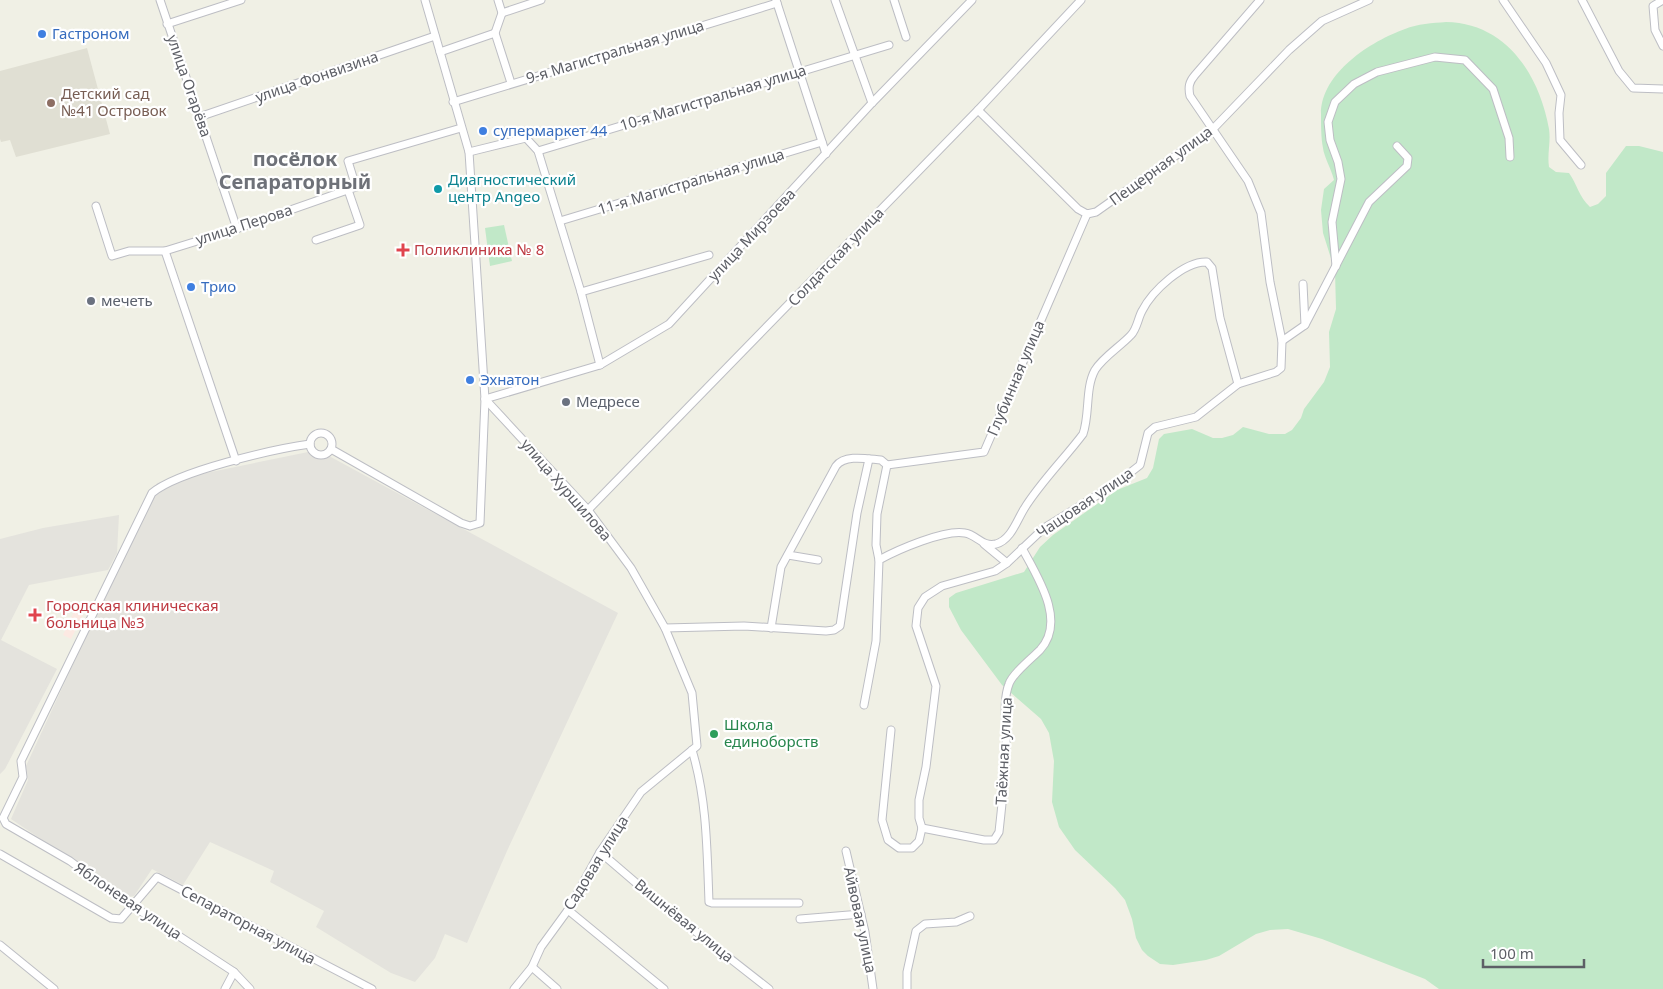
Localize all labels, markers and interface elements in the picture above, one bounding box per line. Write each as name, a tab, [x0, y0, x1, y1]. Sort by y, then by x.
street label: 9-я Магистральная улица	[523, 14, 706, 88]
place label: Гастроном	[52, 23, 129, 43]
marker: Гастроном	[36, 28, 48, 40]
street label: улица Огарёва	[163, 32, 217, 139]
street label: улица Фонвизина	[253, 46, 381, 106]
street label: 10-я Магистральная улица	[617, 59, 808, 135]
place label: Детский сад №41 Островок	[61, 83, 167, 120]
marker: Детский сад №41 Островок	[45, 97, 57, 109]
place label: супермаркет 44	[493, 120, 608, 140]
street label: Пещерная улица	[1105, 121, 1216, 209]
marker: супермаркет 44	[477, 125, 489, 137]
street label: 11-я Магистральная улица	[595, 143, 786, 219]
district label: посёлок Сепараторный	[219, 145, 371, 195]
place label: Диагностический центр Angeo	[448, 169, 576, 206]
marker: Диагностический центр Angeo	[432, 183, 444, 195]
street label: улица Мирзоева	[703, 184, 799, 285]
street label: улица Перова	[193, 199, 295, 249]
street label: Солдатская улица	[783, 203, 888, 310]
place label: Поликлиника № 8	[414, 239, 544, 259]
marker: Поликлиника № 8	[396, 243, 410, 257]
place label: Трио	[201, 276, 236, 296]
marker: Трио	[185, 281, 197, 293]
place label: мечеть	[101, 290, 153, 310]
marker: мечеть	[85, 295, 97, 307]
street label: Глубинная улица	[982, 317, 1048, 438]
place label: Эхнатон	[480, 369, 540, 389]
marker: Эхнатон	[464, 374, 476, 386]
place label: Медресе	[576, 391, 640, 411]
marker: Медресе	[560, 396, 572, 408]
street label: улица Хуршилова	[517, 434, 617, 545]
street label: Чащовая улица	[1032, 462, 1137, 542]
place label: Городская клиническая больница №3	[46, 595, 219, 632]
marker: Городская клиническая больница №3	[28, 608, 42, 622]
street label: Таёжная улица	[990, 696, 1016, 805]
place label: Школа единоборств	[724, 714, 818, 751]
marker: Школа единоборств	[708, 728, 720, 740]
street label: Садовая улица	[558, 811, 632, 913]
street label: Яблоневая улица	[71, 857, 186, 944]
street label: Айвовая улица	[840, 865, 882, 975]
street label: Вишнёвая улица	[631, 874, 738, 966]
street label: Сепараторная улица	[178, 880, 319, 968]
scale bar	[1483, 936, 1584, 968]
text: 100 m	[1490, 943, 1534, 963]

